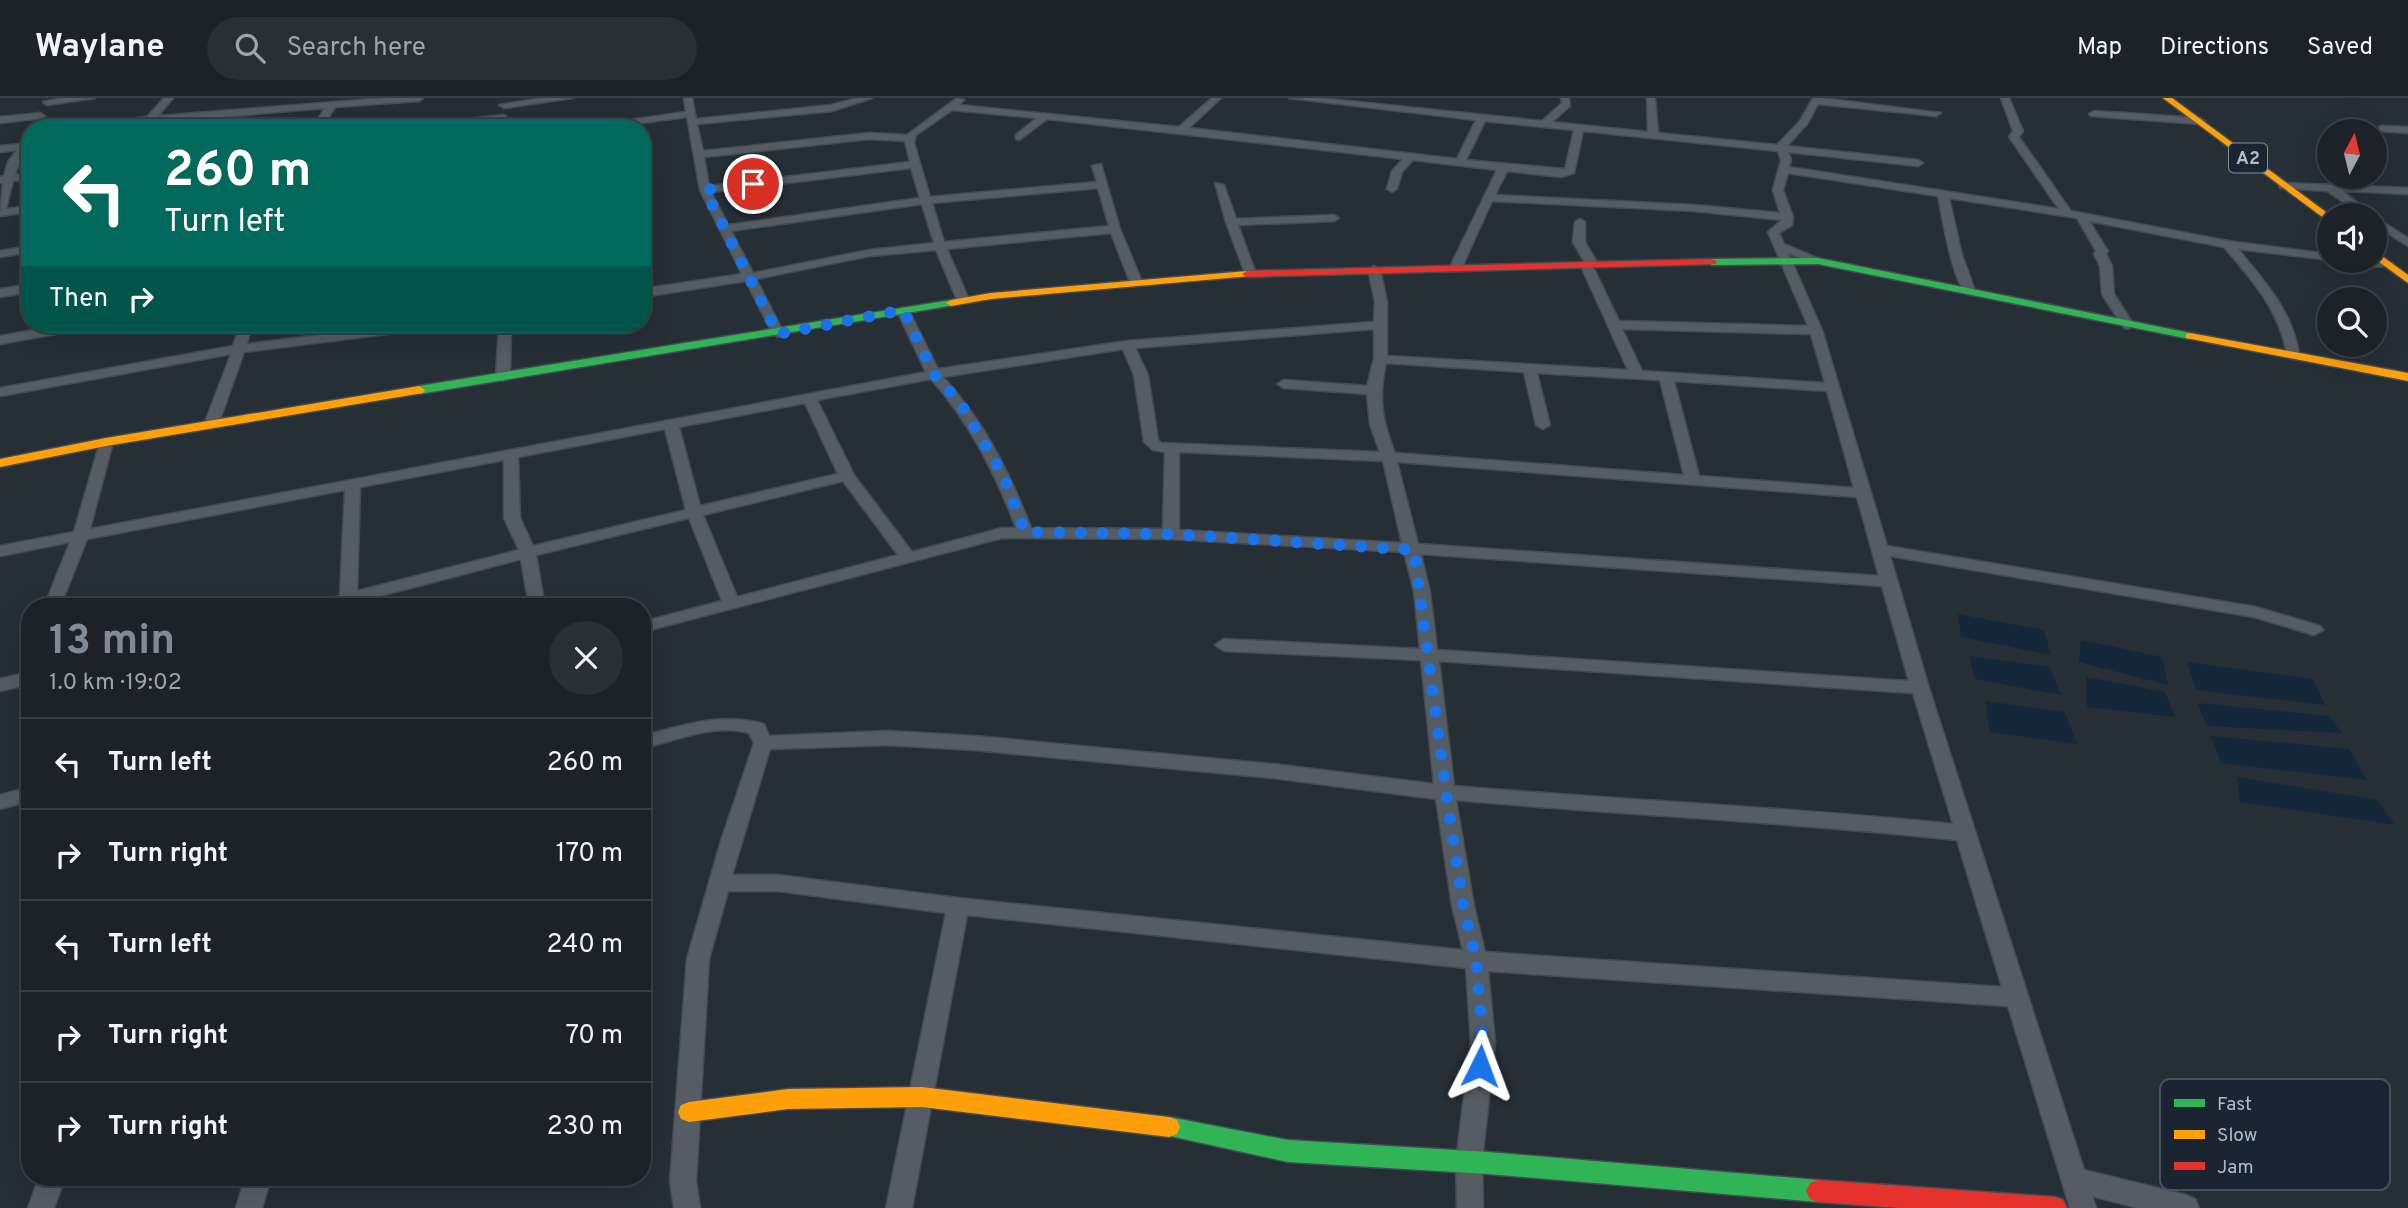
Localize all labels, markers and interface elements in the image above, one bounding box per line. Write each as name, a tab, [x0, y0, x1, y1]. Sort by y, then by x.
search box	[207, 17, 697, 80]
text: Waylane	[35, 27, 165, 69]
icon: search	[231, 29, 269, 67]
text: Search here	[287, 32, 426, 65]
text: Map	[2077, 33, 2122, 63]
text: Directions	[2160, 33, 2269, 63]
text: Saved	[2307, 33, 2373, 63]
north arrow	[2317, 119, 2387, 189]
map controls	[2317, 119, 2387, 357]
text: 260 m	[164, 142, 311, 204]
road number: A2	[2229, 144, 2267, 172]
icon: left	[49, 147, 140, 238]
pin	[723, 154, 783, 214]
icon: arrive	[734, 165, 772, 203]
text: Turn left	[164, 203, 285, 243]
button: sound	[2317, 203, 2387, 273]
icon: right	[122, 280, 160, 318]
text: Then	[49, 283, 108, 316]
button: search	[2317, 287, 2387, 357]
text: 13 min	[49, 616, 175, 669]
button: close	[549, 621, 623, 695]
text: 1.0 km · 19:02	[49, 669, 182, 698]
icon: left	[49, 745, 87, 783]
text: Turn left	[108, 747, 212, 780]
text: 260 m	[547, 747, 623, 780]
icon: right	[49, 836, 87, 874]
text: Turn right	[108, 838, 228, 871]
text: 170 m	[556, 838, 623, 871]
icon: left	[49, 927, 87, 965]
text: Turn left	[108, 929, 212, 962]
text: 240 m	[546, 929, 623, 962]
icon: right	[49, 1018, 87, 1056]
text: Turn right	[108, 1020, 228, 1053]
text: 70 m	[565, 1020, 623, 1053]
position arrow	[1443, 1029, 1517, 1103]
legend	[2160, 1079, 2390, 1190]
text: Fast	[2217, 1093, 2252, 1117]
icon: right	[49, 1109, 87, 1147]
text: Turn right	[108, 1111, 228, 1144]
text: 230 m	[547, 1111, 623, 1144]
text: Slow	[2217, 1124, 2257, 1148]
text: Jam	[2217, 1156, 2254, 1180]

